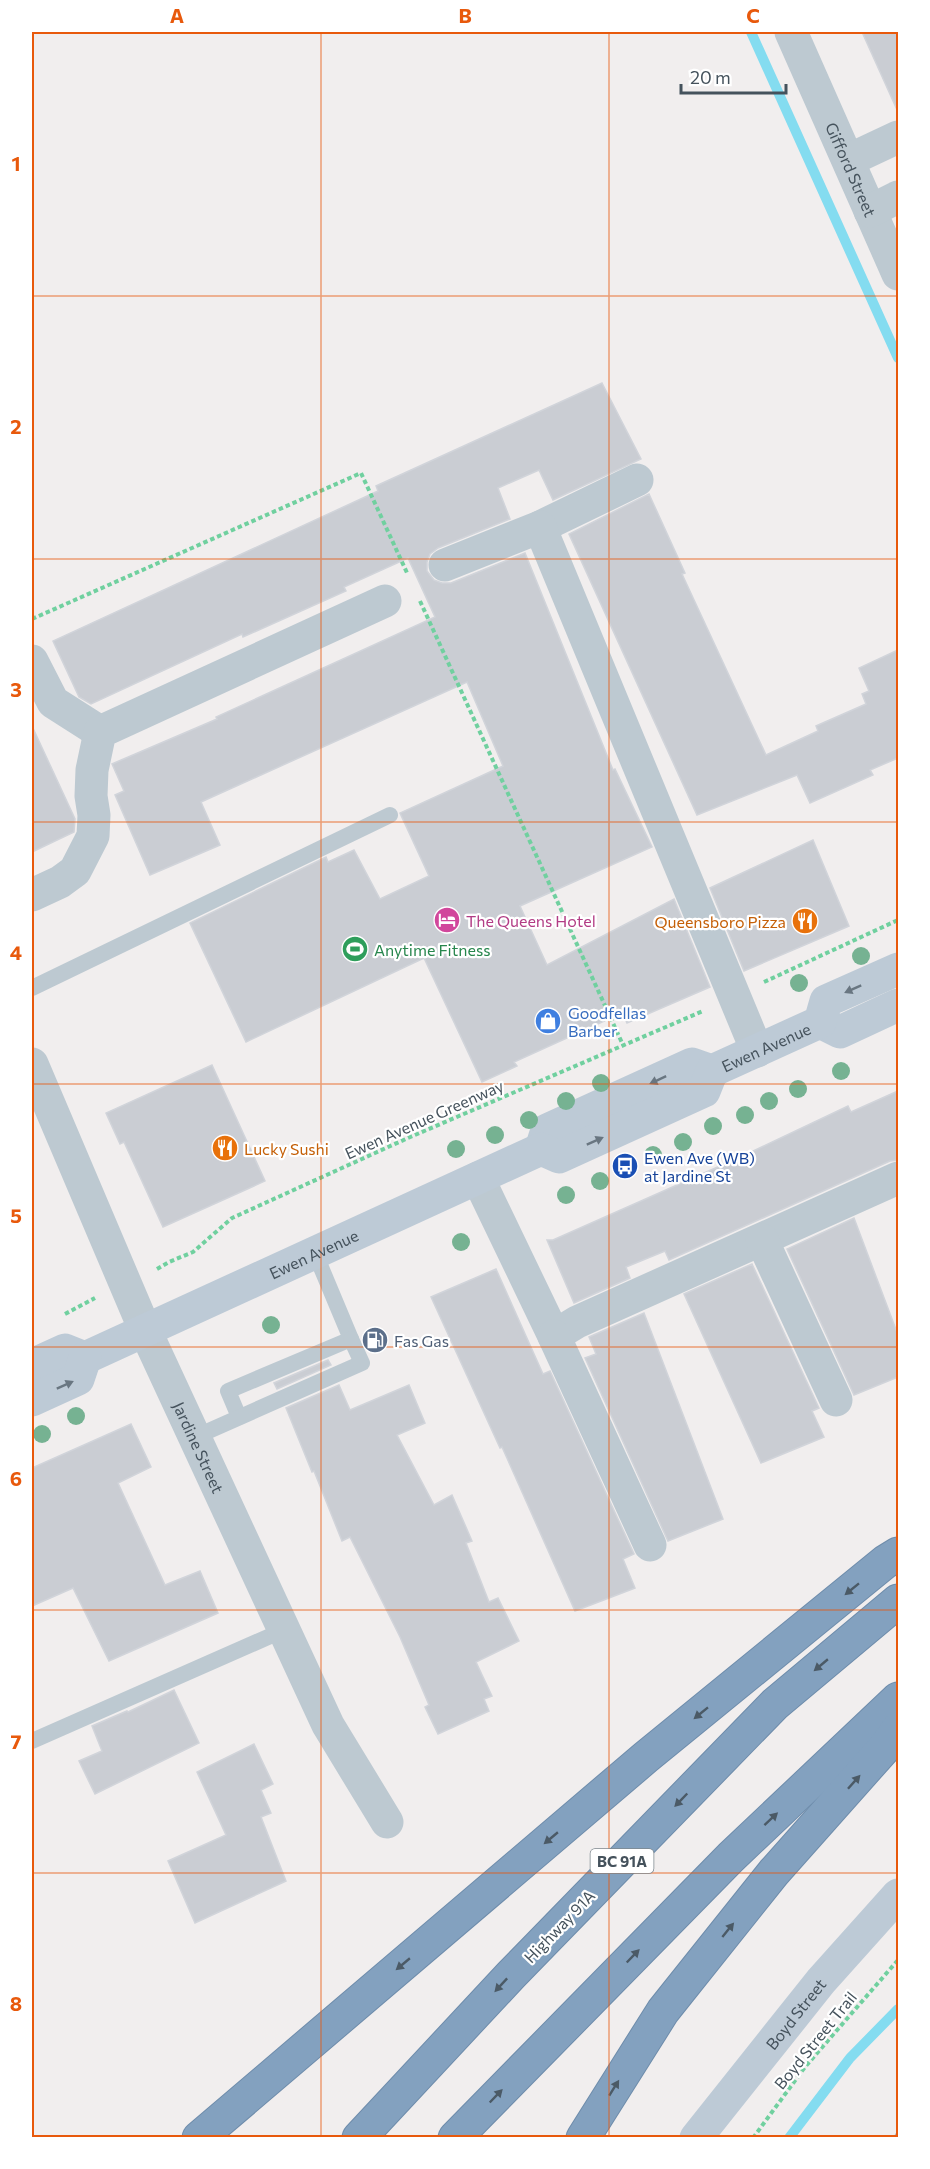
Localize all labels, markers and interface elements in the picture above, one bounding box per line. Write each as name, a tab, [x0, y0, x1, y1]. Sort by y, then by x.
text: A	[170, 3, 184, 27]
text: B	[458, 3, 472, 27]
text: C	[746, 3, 760, 27]
scale bar	[681, 57, 786, 95]
text: 20 m	[690, 66, 731, 88]
street label: Gifford Street	[823, 119, 881, 220]
text: 1	[11, 151, 21, 175]
text: 2	[10, 414, 22, 438]
text: 3	[10, 677, 22, 701]
hotel icon: The Queens Hotel	[432, 905, 462, 935]
restaurant icon: Queensboro Pizza	[790, 906, 820, 936]
place label: The Queens Hotel	[466, 911, 596, 930]
place label: Queensboro Pizza	[654, 912, 786, 931]
sports icon: Anytime Fitness	[340, 934, 370, 964]
text: 4	[10, 940, 22, 964]
place label: Anytime Fitness	[374, 940, 490, 959]
one-way arrow	[844, 985, 861, 994]
place label: Goodfellas Barber	[568, 1003, 646, 1040]
shop icon: Goodfellas Barber	[533, 1006, 563, 1036]
street label: Ewen Avenue	[718, 1018, 813, 1075]
street label: Ewen Avenue Greenway	[342, 1075, 506, 1163]
one-way arrow	[649, 1075, 666, 1084]
restaurant icon: Lucky Sushi	[210, 1133, 240, 1163]
one-way arrow	[586, 1136, 604, 1146]
place label: Lucky Sushi	[244, 1139, 329, 1158]
place label: Ewen Ave (WB) at Jardine St	[644, 1148, 755, 1185]
bus stop icon: Ewen Ave (WB) at Jardine St	[610, 1151, 640, 1181]
text: 5	[10, 1203, 22, 1227]
street label: Ewen Avenue	[266, 1225, 361, 1282]
fuel station icon: Fas Gas	[360, 1325, 390, 1355]
place label: Fas Gas	[394, 1331, 449, 1350]
one-way arrow	[56, 1380, 74, 1390]
street label: Jardine Street	[170, 1398, 229, 1496]
text: 6	[10, 1466, 22, 1490]
one-way arrow	[844, 1583, 860, 1596]
one-way arrow	[813, 1659, 829, 1672]
one-way arrow	[693, 1706, 709, 1719]
text: 7	[11, 1729, 22, 1753]
one-way arrow	[848, 1774, 861, 1790]
one-way arrow	[674, 1793, 688, 1808]
one-way arrow	[763, 1813, 778, 1826]
one-way arrow	[544, 1831, 559, 1844]
road number: BC 91A	[590, 1849, 654, 1873]
street label: Highway 91A	[520, 1886, 598, 1966]
one-way arrow	[721, 1922, 734, 1938]
one-way arrow	[626, 1949, 640, 1964]
one-way arrow	[395, 1958, 411, 1971]
street label: Boyd Street	[761, 1974, 829, 2053]
one-way arrow	[494, 1978, 508, 1993]
street label: Boyd Street Trail	[770, 1987, 860, 2093]
text: 8	[10, 1991, 22, 2015]
one-way arrow	[609, 2080, 620, 2096]
one-way arrow	[489, 2089, 503, 2103]

